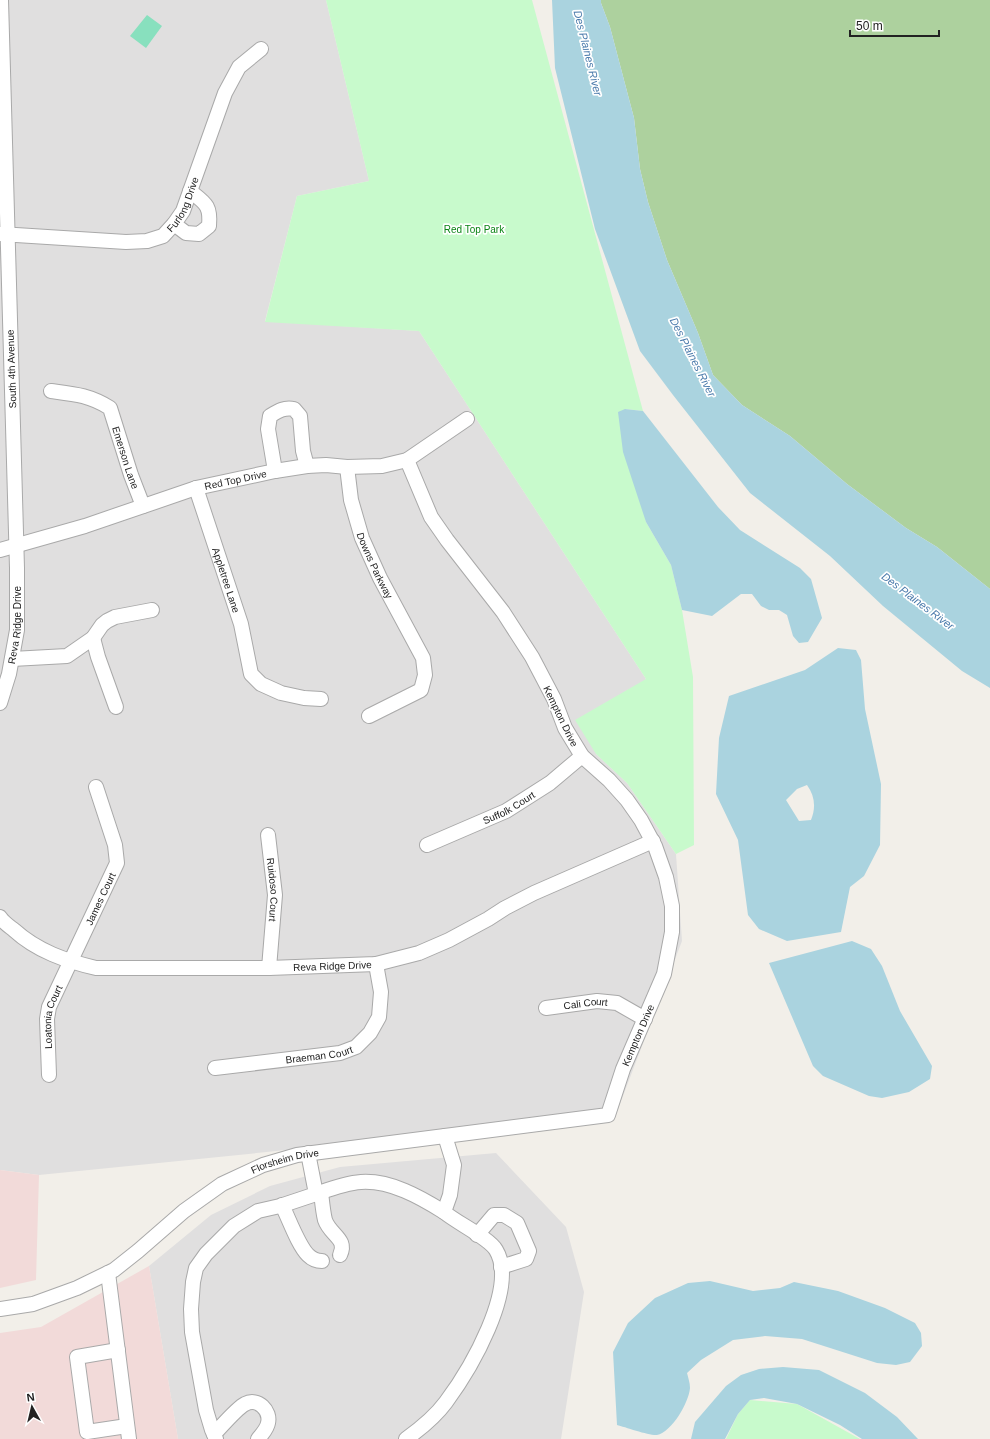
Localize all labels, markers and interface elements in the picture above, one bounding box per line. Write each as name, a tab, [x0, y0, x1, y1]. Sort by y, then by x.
water label: Des Plaines River	[572, 9, 605, 98]
scale bar	[850, 12, 939, 38]
text: 50 m	[856, 19, 883, 33]
street label: Furlong Drive	[165, 175, 201, 234]
park label: Red Top Park	[444, 224, 505, 235]
water label: Des Plaines River	[668, 315, 719, 400]
street label: South 4th Avenue	[5, 329, 18, 409]
street label: Emerson Lane	[110, 425, 141, 491]
street label: Red Top Drive	[203, 468, 268, 492]
street label: Downs Parkway	[355, 531, 395, 600]
street label: Appletree Lane	[210, 546, 242, 615]
water label: Des Plaines River	[879, 570, 958, 633]
street label: Reva Ridge Drive	[6, 585, 23, 665]
street label: Kempton Drive	[541, 684, 580, 749]
street label: Suffolk Court	[481, 789, 537, 826]
street label: Ruidoso Court	[265, 857, 280, 922]
street label: James Court	[84, 871, 118, 927]
street label: Reva Ridge Drive	[293, 959, 372, 973]
street label: Loatonia Court	[42, 983, 65, 1049]
street label: Cali Court	[563, 996, 608, 1012]
street label: Kempton Drive	[620, 1002, 656, 1068]
street label: Braeman Court	[285, 1044, 355, 1065]
street label: Florsheim Drive	[249, 1147, 320, 1176]
north arrow	[12, 1387, 52, 1427]
text: N	[26, 1391, 35, 1404]

